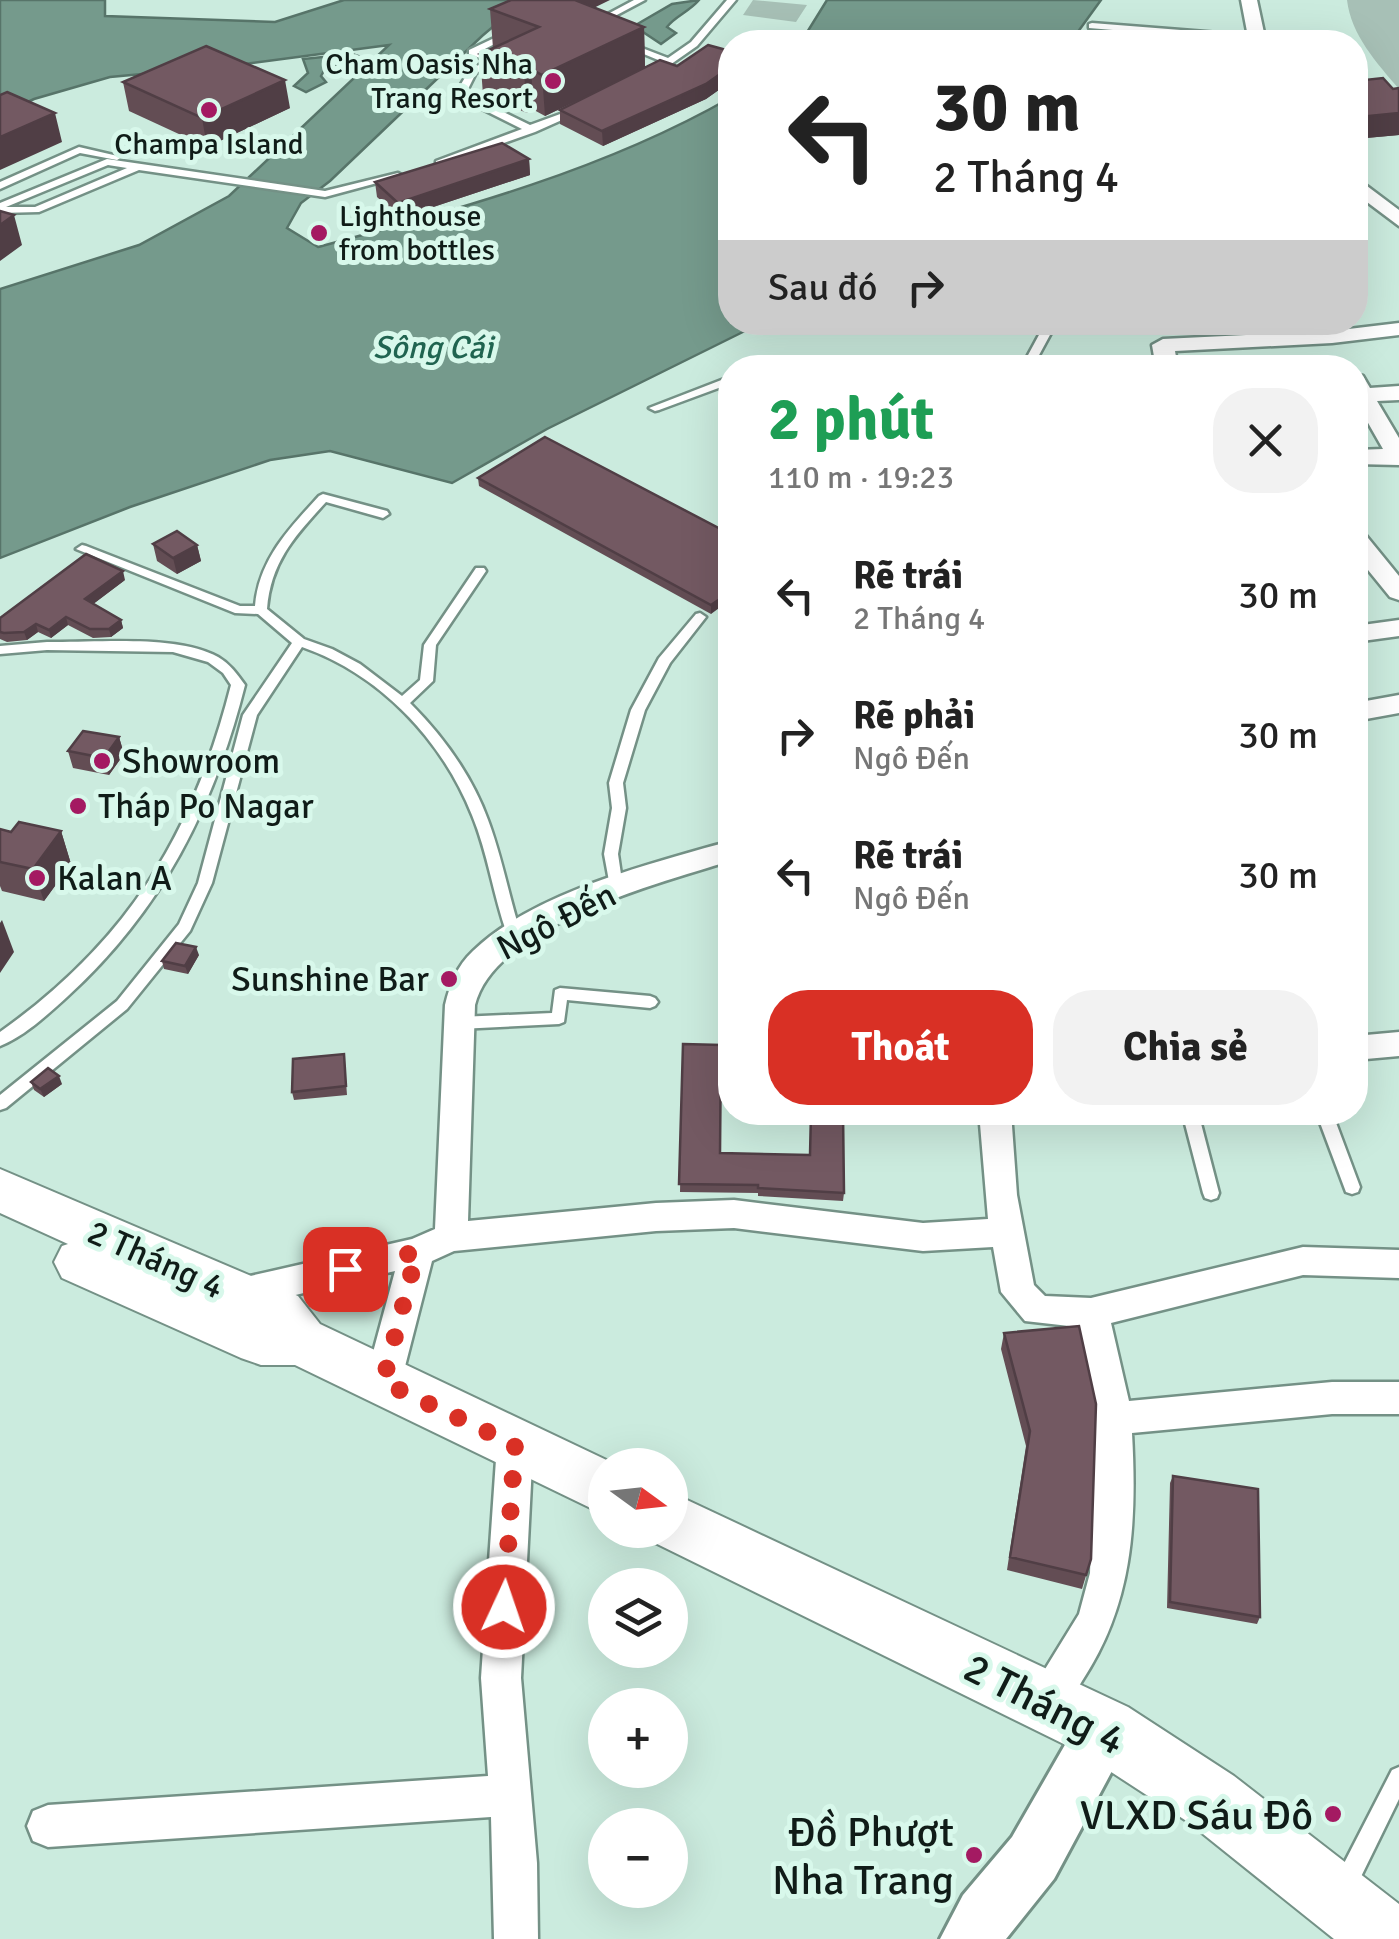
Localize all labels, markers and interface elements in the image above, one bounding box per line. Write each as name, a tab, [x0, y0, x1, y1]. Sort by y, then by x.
place label: Cham Oasis Nha Trang Resort	[325, 46, 533, 117]
text: 30 m	[933, 64, 1081, 150]
marker: Cham Oasis Nha Trang Resort	[542, 70, 564, 92]
icon: left	[768, 70, 898, 200]
marker: Champa Island	[198, 99, 220, 121]
place label: Champa Island	[114, 126, 304, 163]
text: 2 Tháng 4	[933, 150, 1119, 205]
place label: Lighthouse from bottles	[339, 198, 495, 269]
marker: Lighthouse from bottles	[308, 222, 330, 244]
icon: right	[898, 260, 953, 315]
text: Sau đó	[768, 264, 878, 311]
water label: Sông Cái	[373, 328, 496, 367]
text: 2 phút	[768, 383, 934, 457]
button: close	[1213, 388, 1318, 493]
text: 110 m · 19:23	[768, 458, 954, 497]
text: Rẽ trái	[853, 552, 963, 599]
icon: left	[768, 568, 823, 623]
text: 30 m	[1238, 572, 1318, 619]
text: 2 Tháng 4	[853, 599, 985, 638]
text: Rẽ phải	[853, 692, 975, 739]
icon: right	[768, 708, 823, 763]
text: 30 m	[1238, 712, 1318, 759]
text: Ngô Đến	[853, 739, 970, 778]
place label: Showroom	[122, 740, 280, 783]
marker: Showroom	[91, 750, 113, 772]
place label: Tháp Po Nagar	[98, 785, 314, 828]
marker: Tháp Po Nagar	[67, 795, 89, 817]
text: Rẽ trái	[853, 832, 963, 879]
icon: left	[768, 848, 823, 903]
text: 30 m	[1238, 852, 1318, 899]
place label: Kalan A	[57, 857, 172, 900]
marker: Kalan A	[26, 867, 48, 889]
street label: Ngô Đến	[489, 873, 623, 970]
text: Ngô Đến	[853, 879, 970, 918]
place label: Sunshine Bar	[231, 958, 429, 1001]
marker: Sunshine Bar	[438, 968, 460, 990]
button: Thoát	[768, 990, 1033, 1105]
button: Chia sẻ	[1053, 990, 1318, 1105]
street label: 2 Tháng 4	[81, 1210, 231, 1309]
pin	[303, 1227, 388, 1312]
icon: arrive	[318, 1242, 373, 1297]
north arrow	[588, 1448, 688, 1548]
map controls	[588, 1448, 688, 1908]
position arrow	[452, 1555, 556, 1659]
button: layers	[588, 1568, 688, 1668]
street label: 2 Tháng 4	[955, 1642, 1133, 1767]
button: +	[588, 1688, 688, 1788]
place label: VLXD Sáu Đô	[1080, 1790, 1313, 1841]
marker: VLXD Sáu Đô	[1322, 1803, 1344, 1825]
place label: Đồ Phượt Nha Trang	[772, 1807, 954, 1906]
button: −	[588, 1808, 688, 1908]
marker: Đồ Phượt Nha Trang	[963, 1844, 985, 1866]

